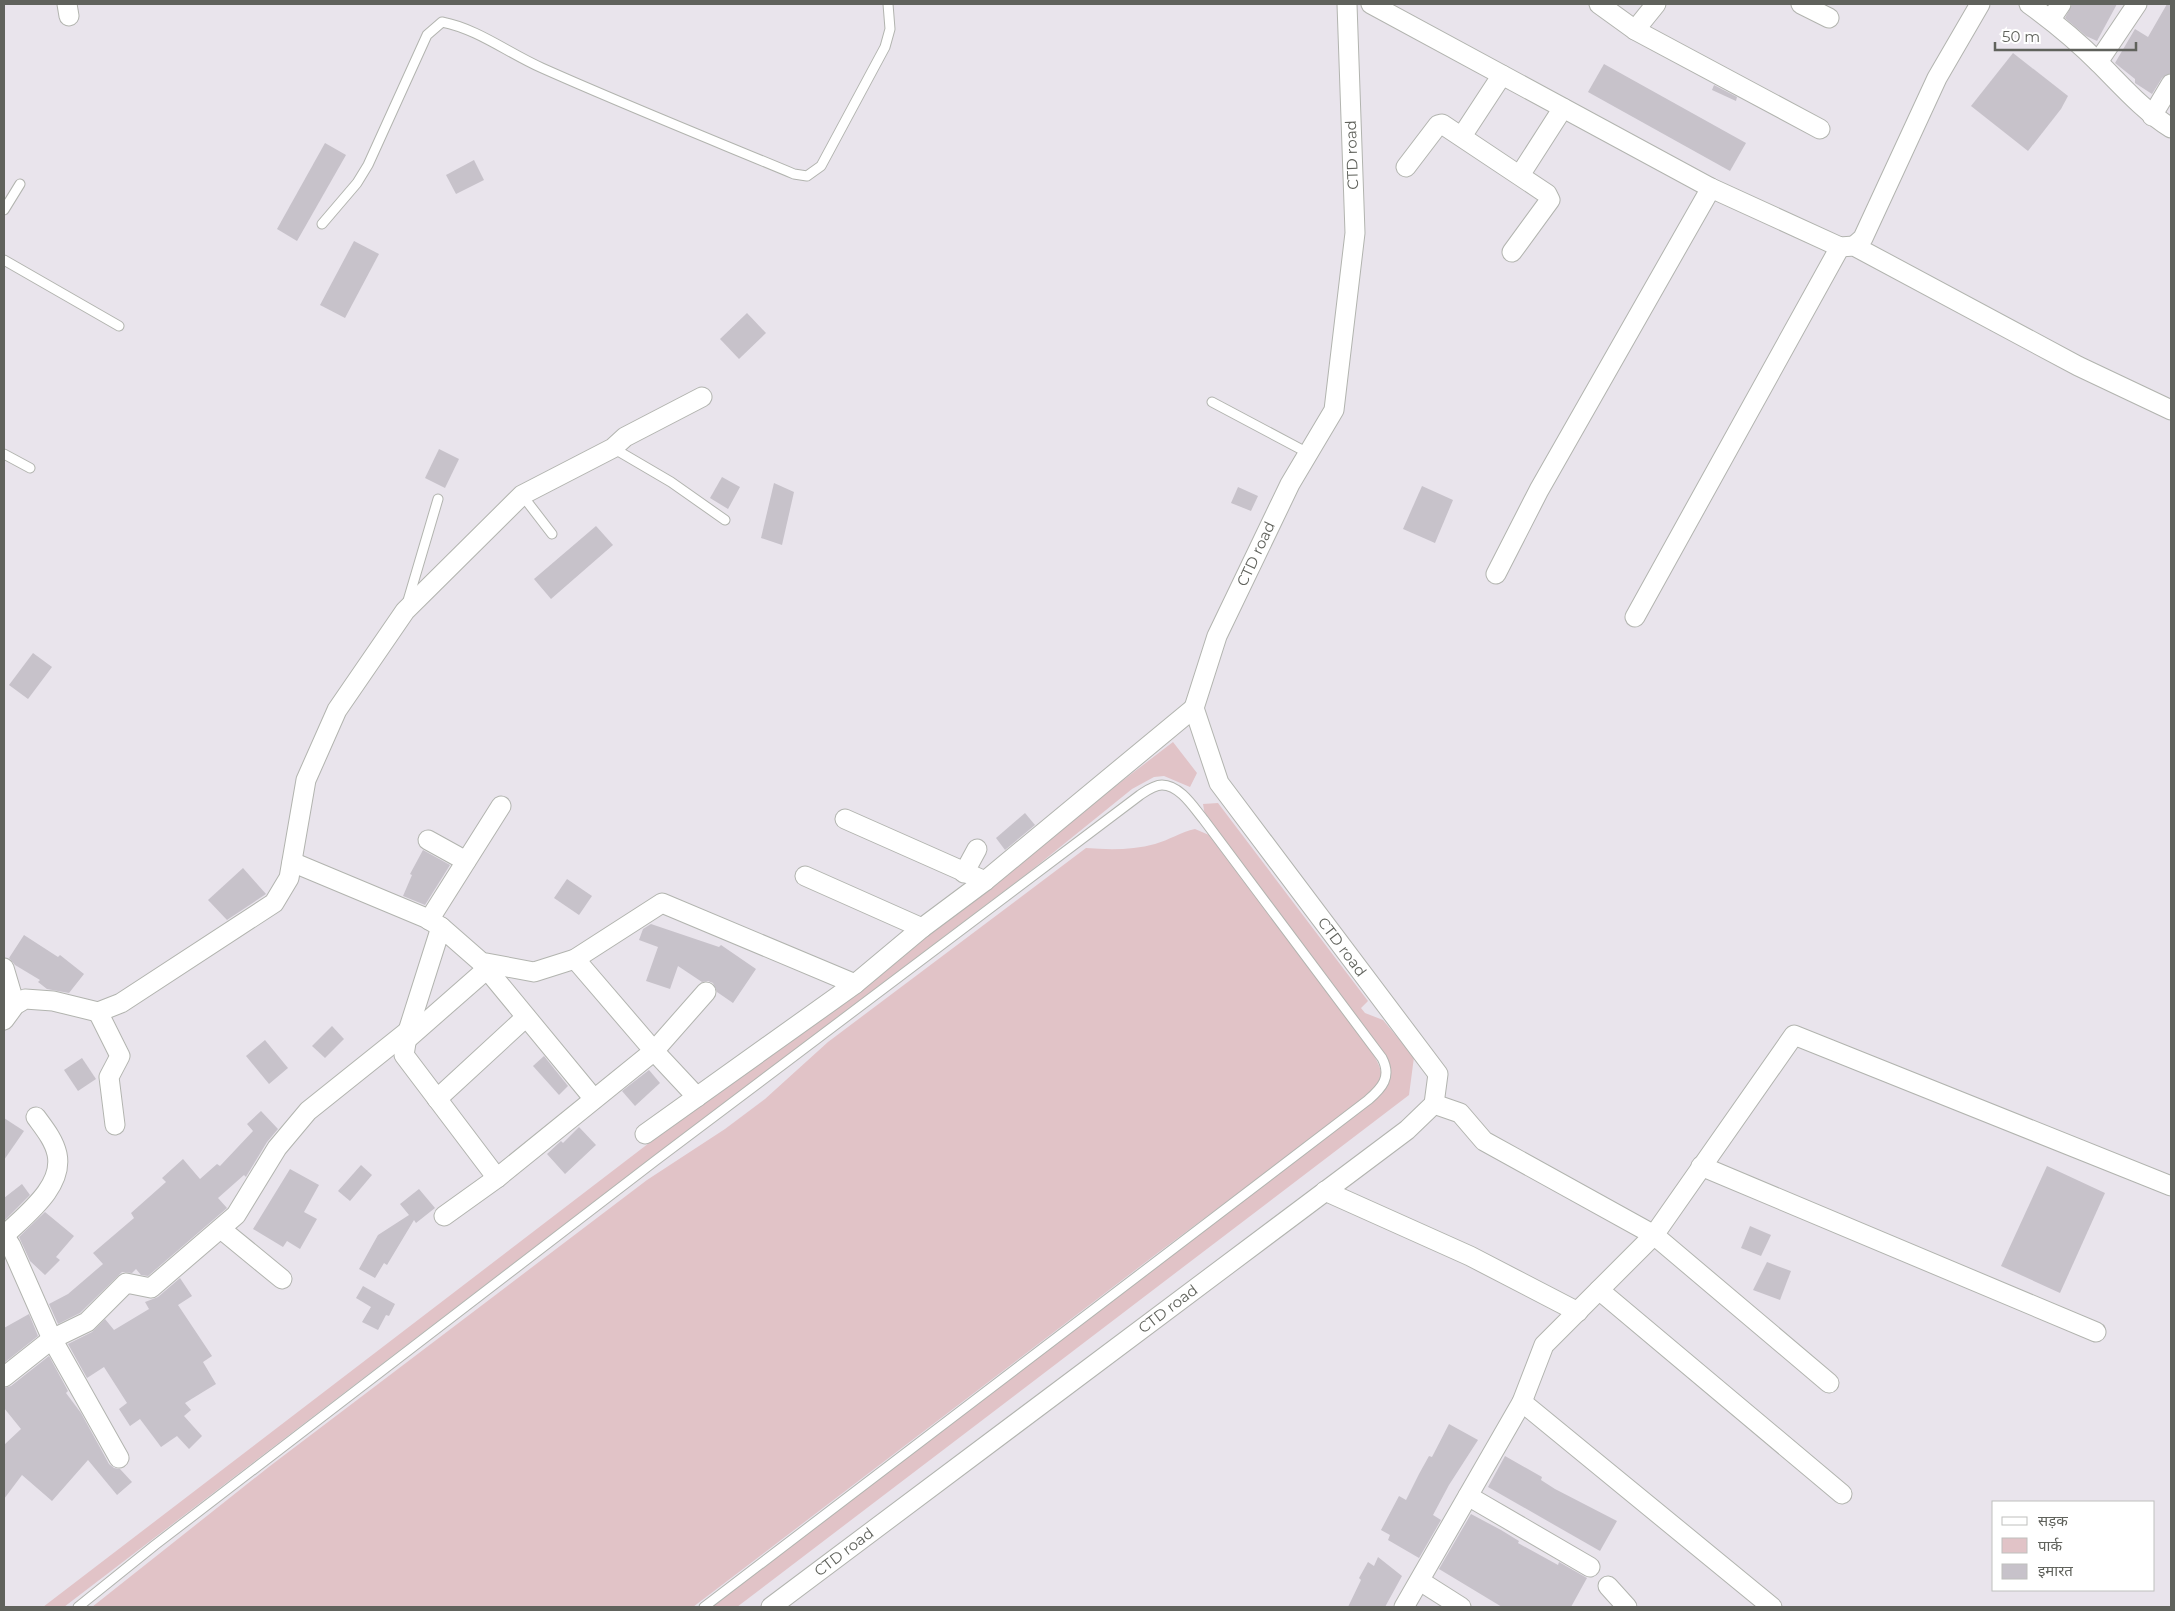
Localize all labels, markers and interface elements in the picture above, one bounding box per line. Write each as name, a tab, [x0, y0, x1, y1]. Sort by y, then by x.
scale bar	[1995, 20, 2136, 52]
text: 50 m	[2002, 27, 2040, 46]
street label: CTD road	[1341, 120, 1362, 190]
street label: CTD road	[1232, 518, 1279, 589]
street label: CTD road	[1314, 913, 1371, 980]
street label: CTD road	[1134, 1280, 1201, 1337]
legend	[1992, 1501, 2155, 1591]
text: सड़क	[2038, 1511, 2068, 1530]
street label: CTD road	[810, 1523, 877, 1580]
text: पार्क	[2038, 1536, 2062, 1555]
text: इमारत	[2038, 1561, 2073, 1580]

